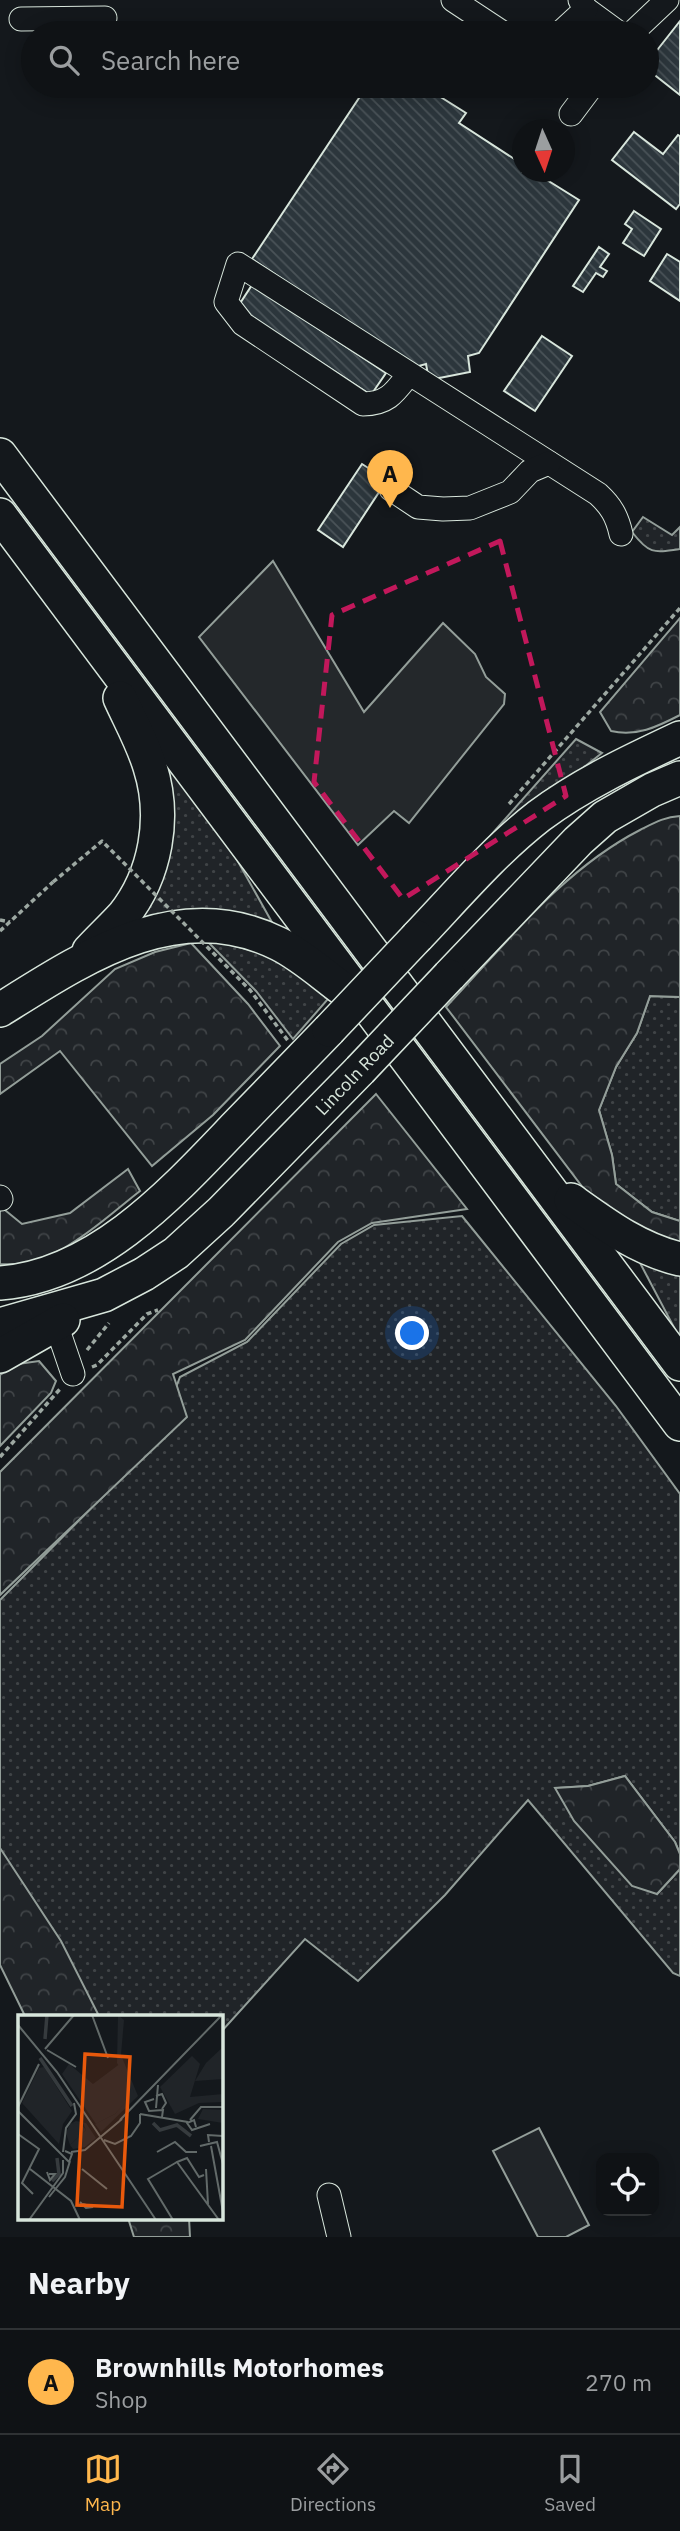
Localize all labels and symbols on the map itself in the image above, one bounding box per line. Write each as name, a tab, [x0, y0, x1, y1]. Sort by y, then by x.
north arrow	[512, 119, 575, 182]
pin: A	[367, 450, 413, 508]
street label: Lincoln Road	[310, 1029, 399, 1120]
your location	[395, 1316, 429, 1350]
inset map	[18, 2015, 222, 2220]

